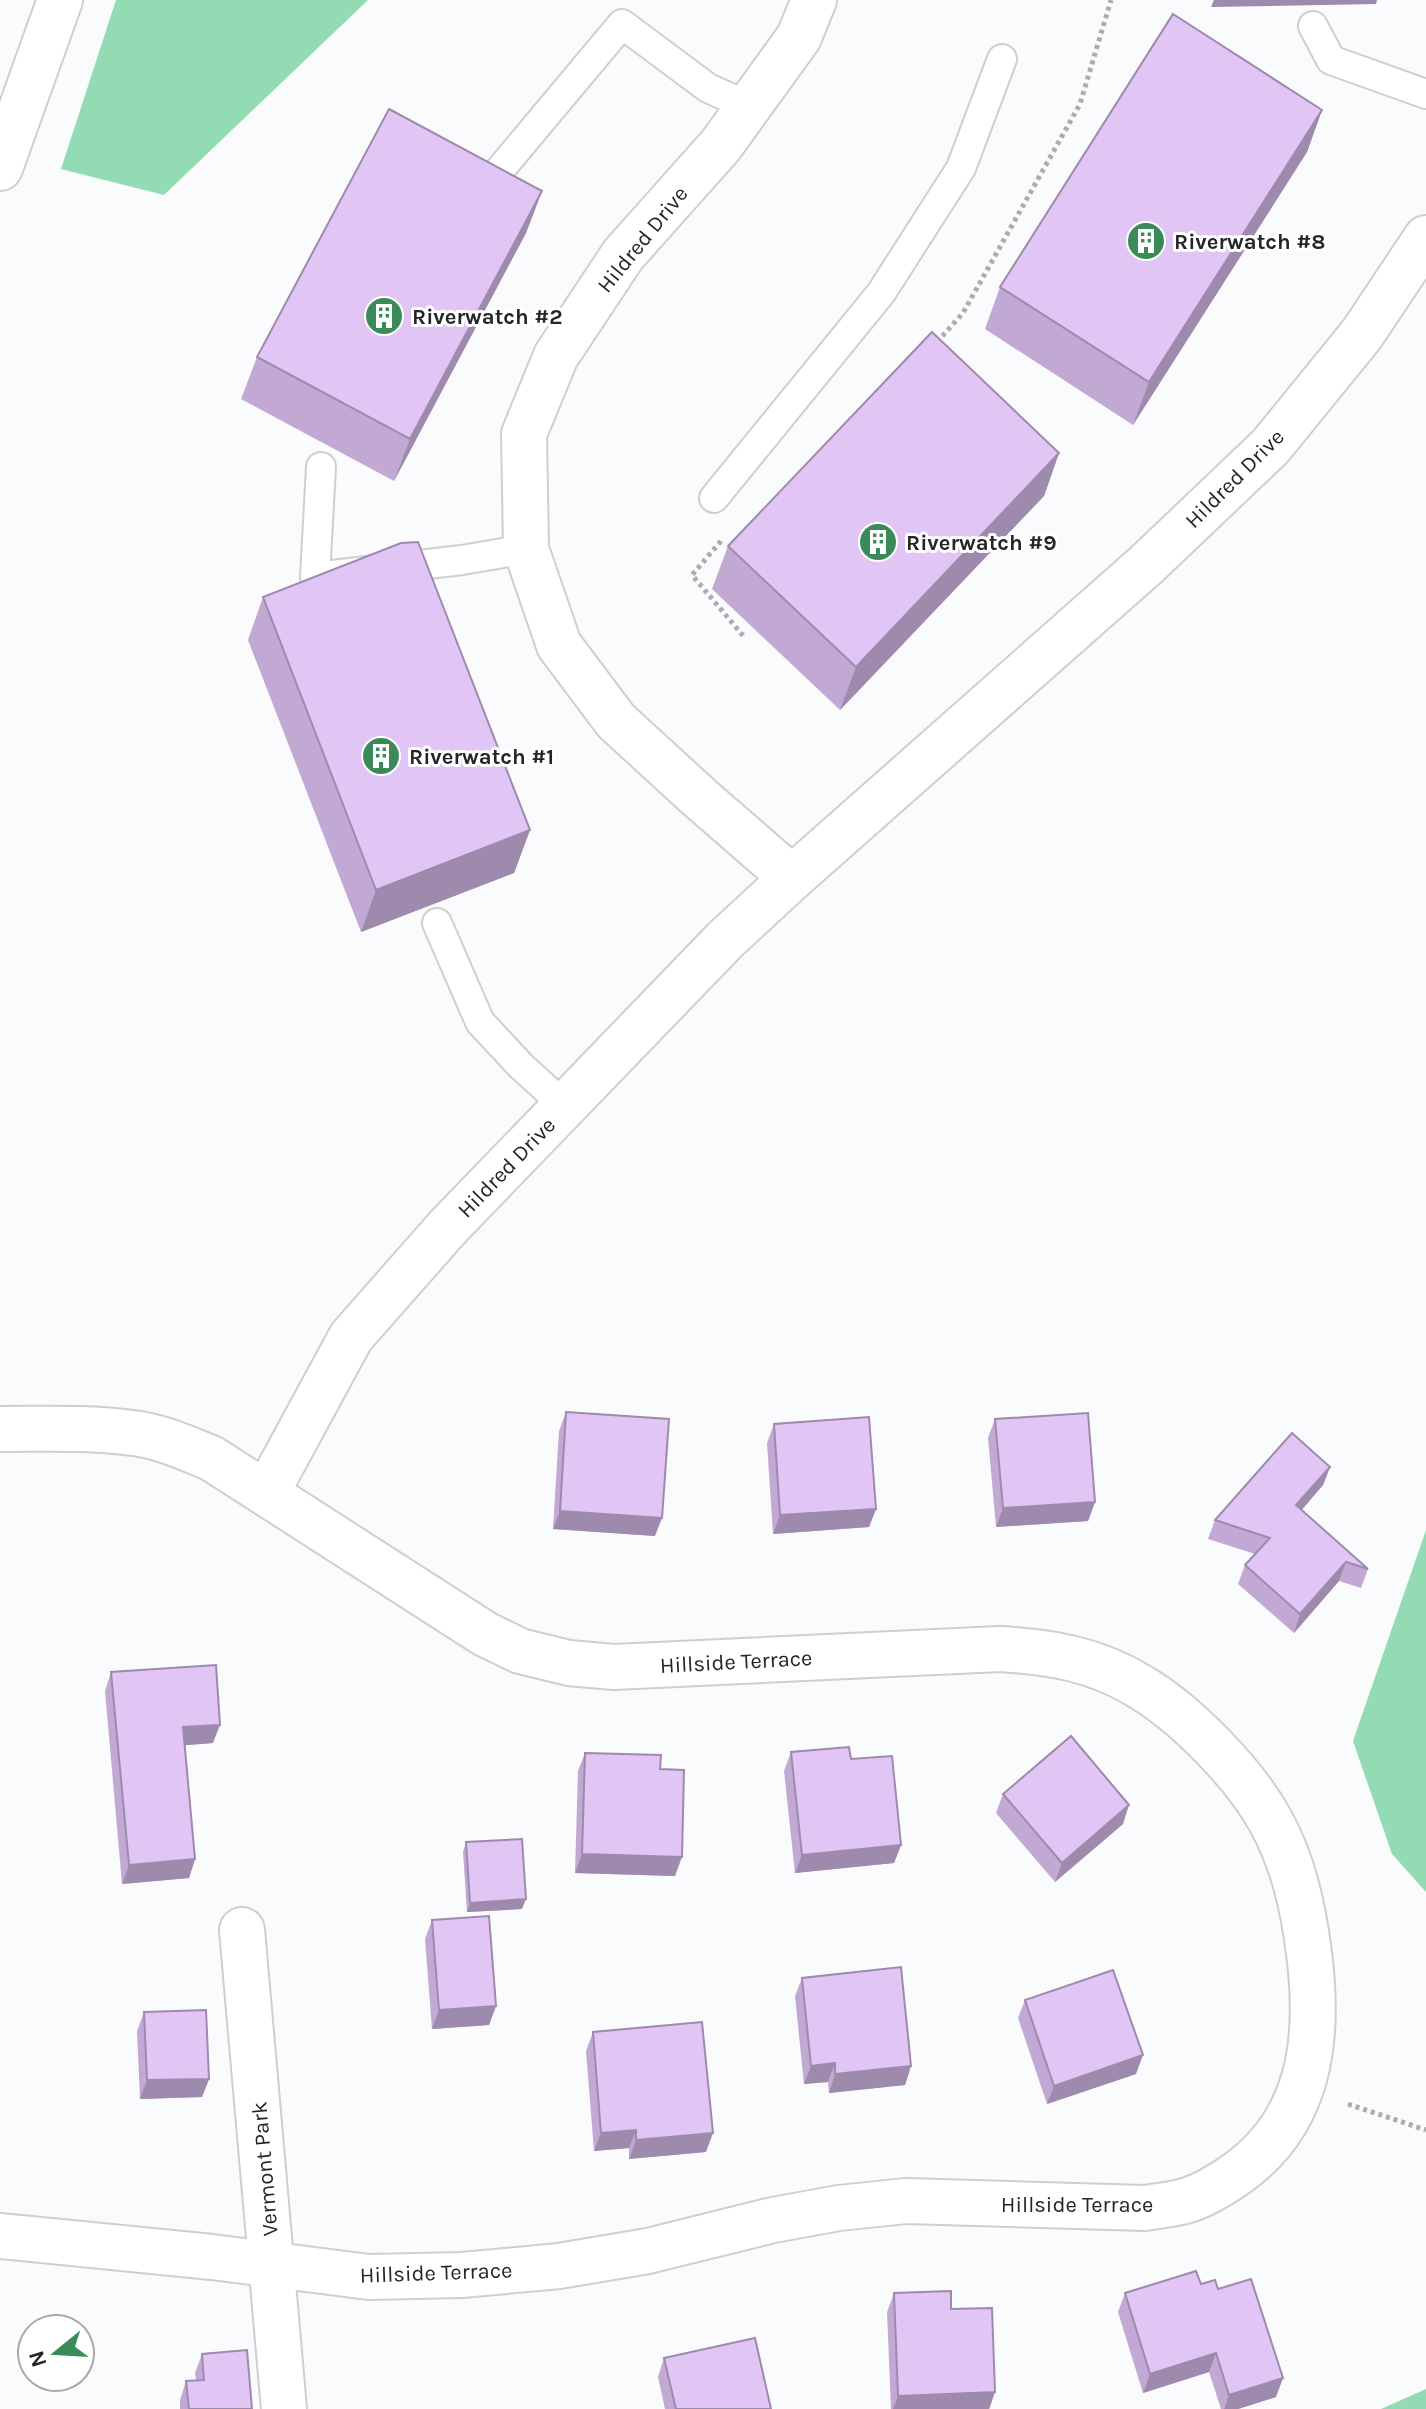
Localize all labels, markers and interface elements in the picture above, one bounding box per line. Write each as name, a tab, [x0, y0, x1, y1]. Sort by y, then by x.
street label: Hildred Drive	[592, 181, 694, 298]
building icon: Riverwatch #8	[1125, 220, 1167, 262]
place label: Riverwatch #8	[1174, 229, 1325, 255]
building icon: Riverwatch #2	[363, 295, 405, 337]
place label: Riverwatch #2	[412, 304, 562, 330]
street label: Hildred Drive	[1180, 424, 1290, 534]
building icon: Riverwatch #9	[857, 521, 899, 563]
place label: Riverwatch #9	[906, 530, 1057, 556]
building icon: Riverwatch #1	[360, 735, 402, 777]
place label: Riverwatch #1	[409, 744, 554, 770]
street label: Hildred Drive	[452, 1112, 561, 1223]
street label: Hillside Terrace	[659, 1645, 813, 1679]
street label: Vermont Park	[246, 2101, 284, 2237]
street label: Hillside Terrace	[1001, 2192, 1153, 2218]
street label: Hillside Terrace	[359, 2257, 513, 2289]
north arrow	[16, 2313, 96, 2393]
text: N	[23, 2347, 53, 2370]

